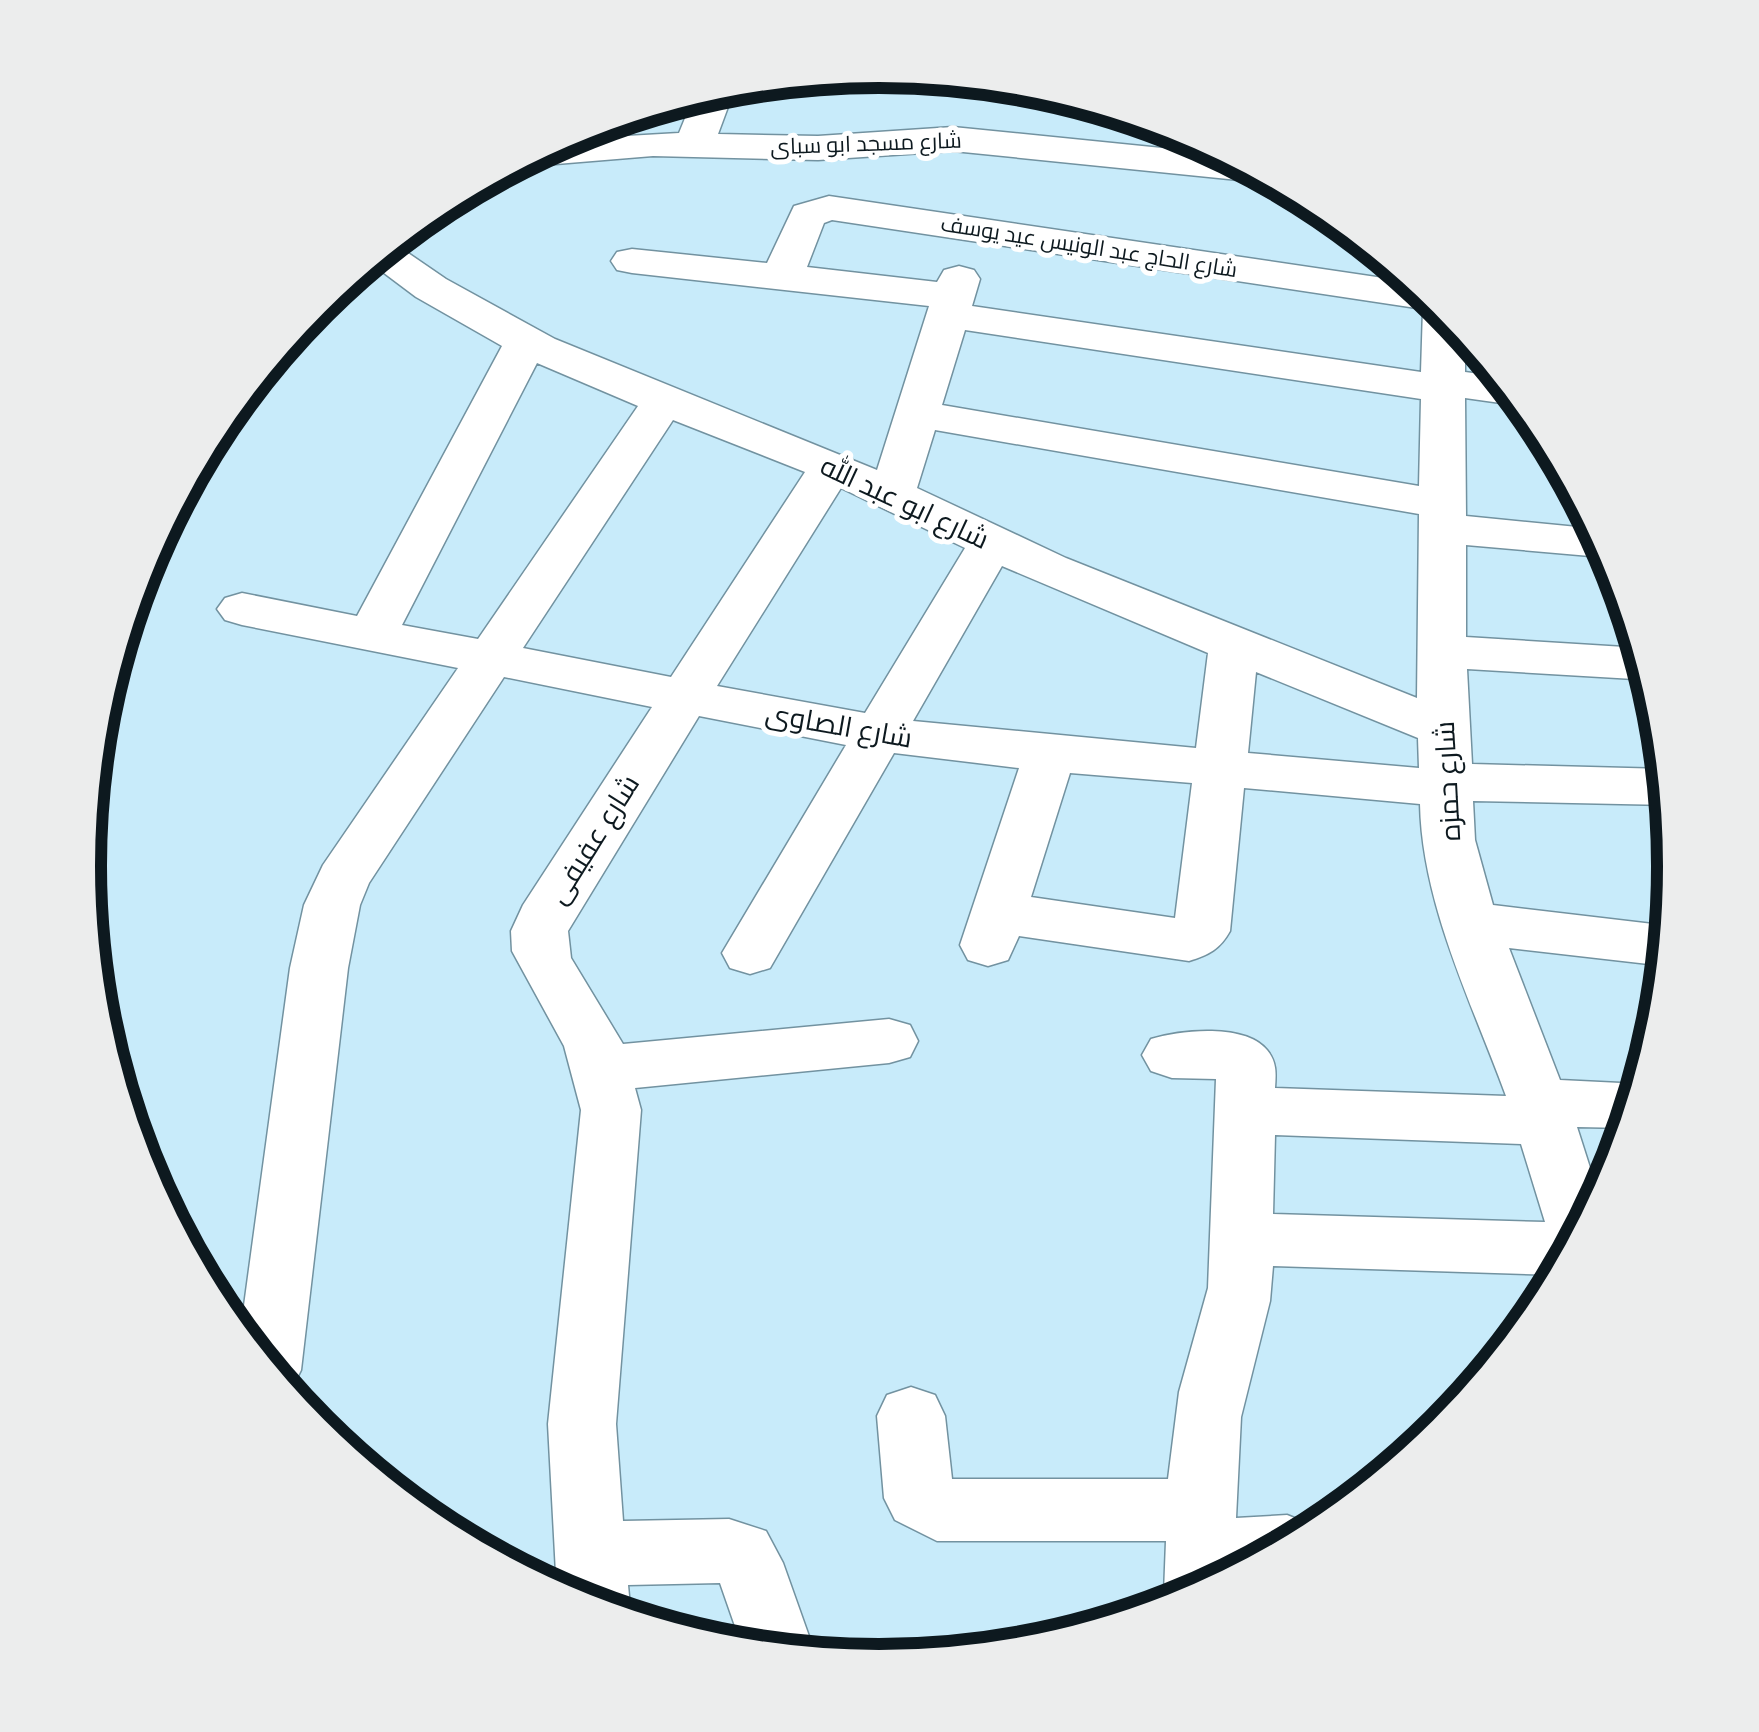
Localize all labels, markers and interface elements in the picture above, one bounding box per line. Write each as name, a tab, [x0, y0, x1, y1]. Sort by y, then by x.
street label: شارع مسجد ابو سباى	[770, 127, 962, 161]
street label: شارع الحاج عبد الونيس عيد يوسف	[939, 210, 1239, 284]
street label: شارع ابو عبد الله	[814, 447, 995, 558]
street label: شارع الصاوى	[763, 696, 915, 757]
street label: شارع حمزه	[1428, 720, 1469, 842]
street label: شارع عفيفى	[541, 769, 648, 911]

